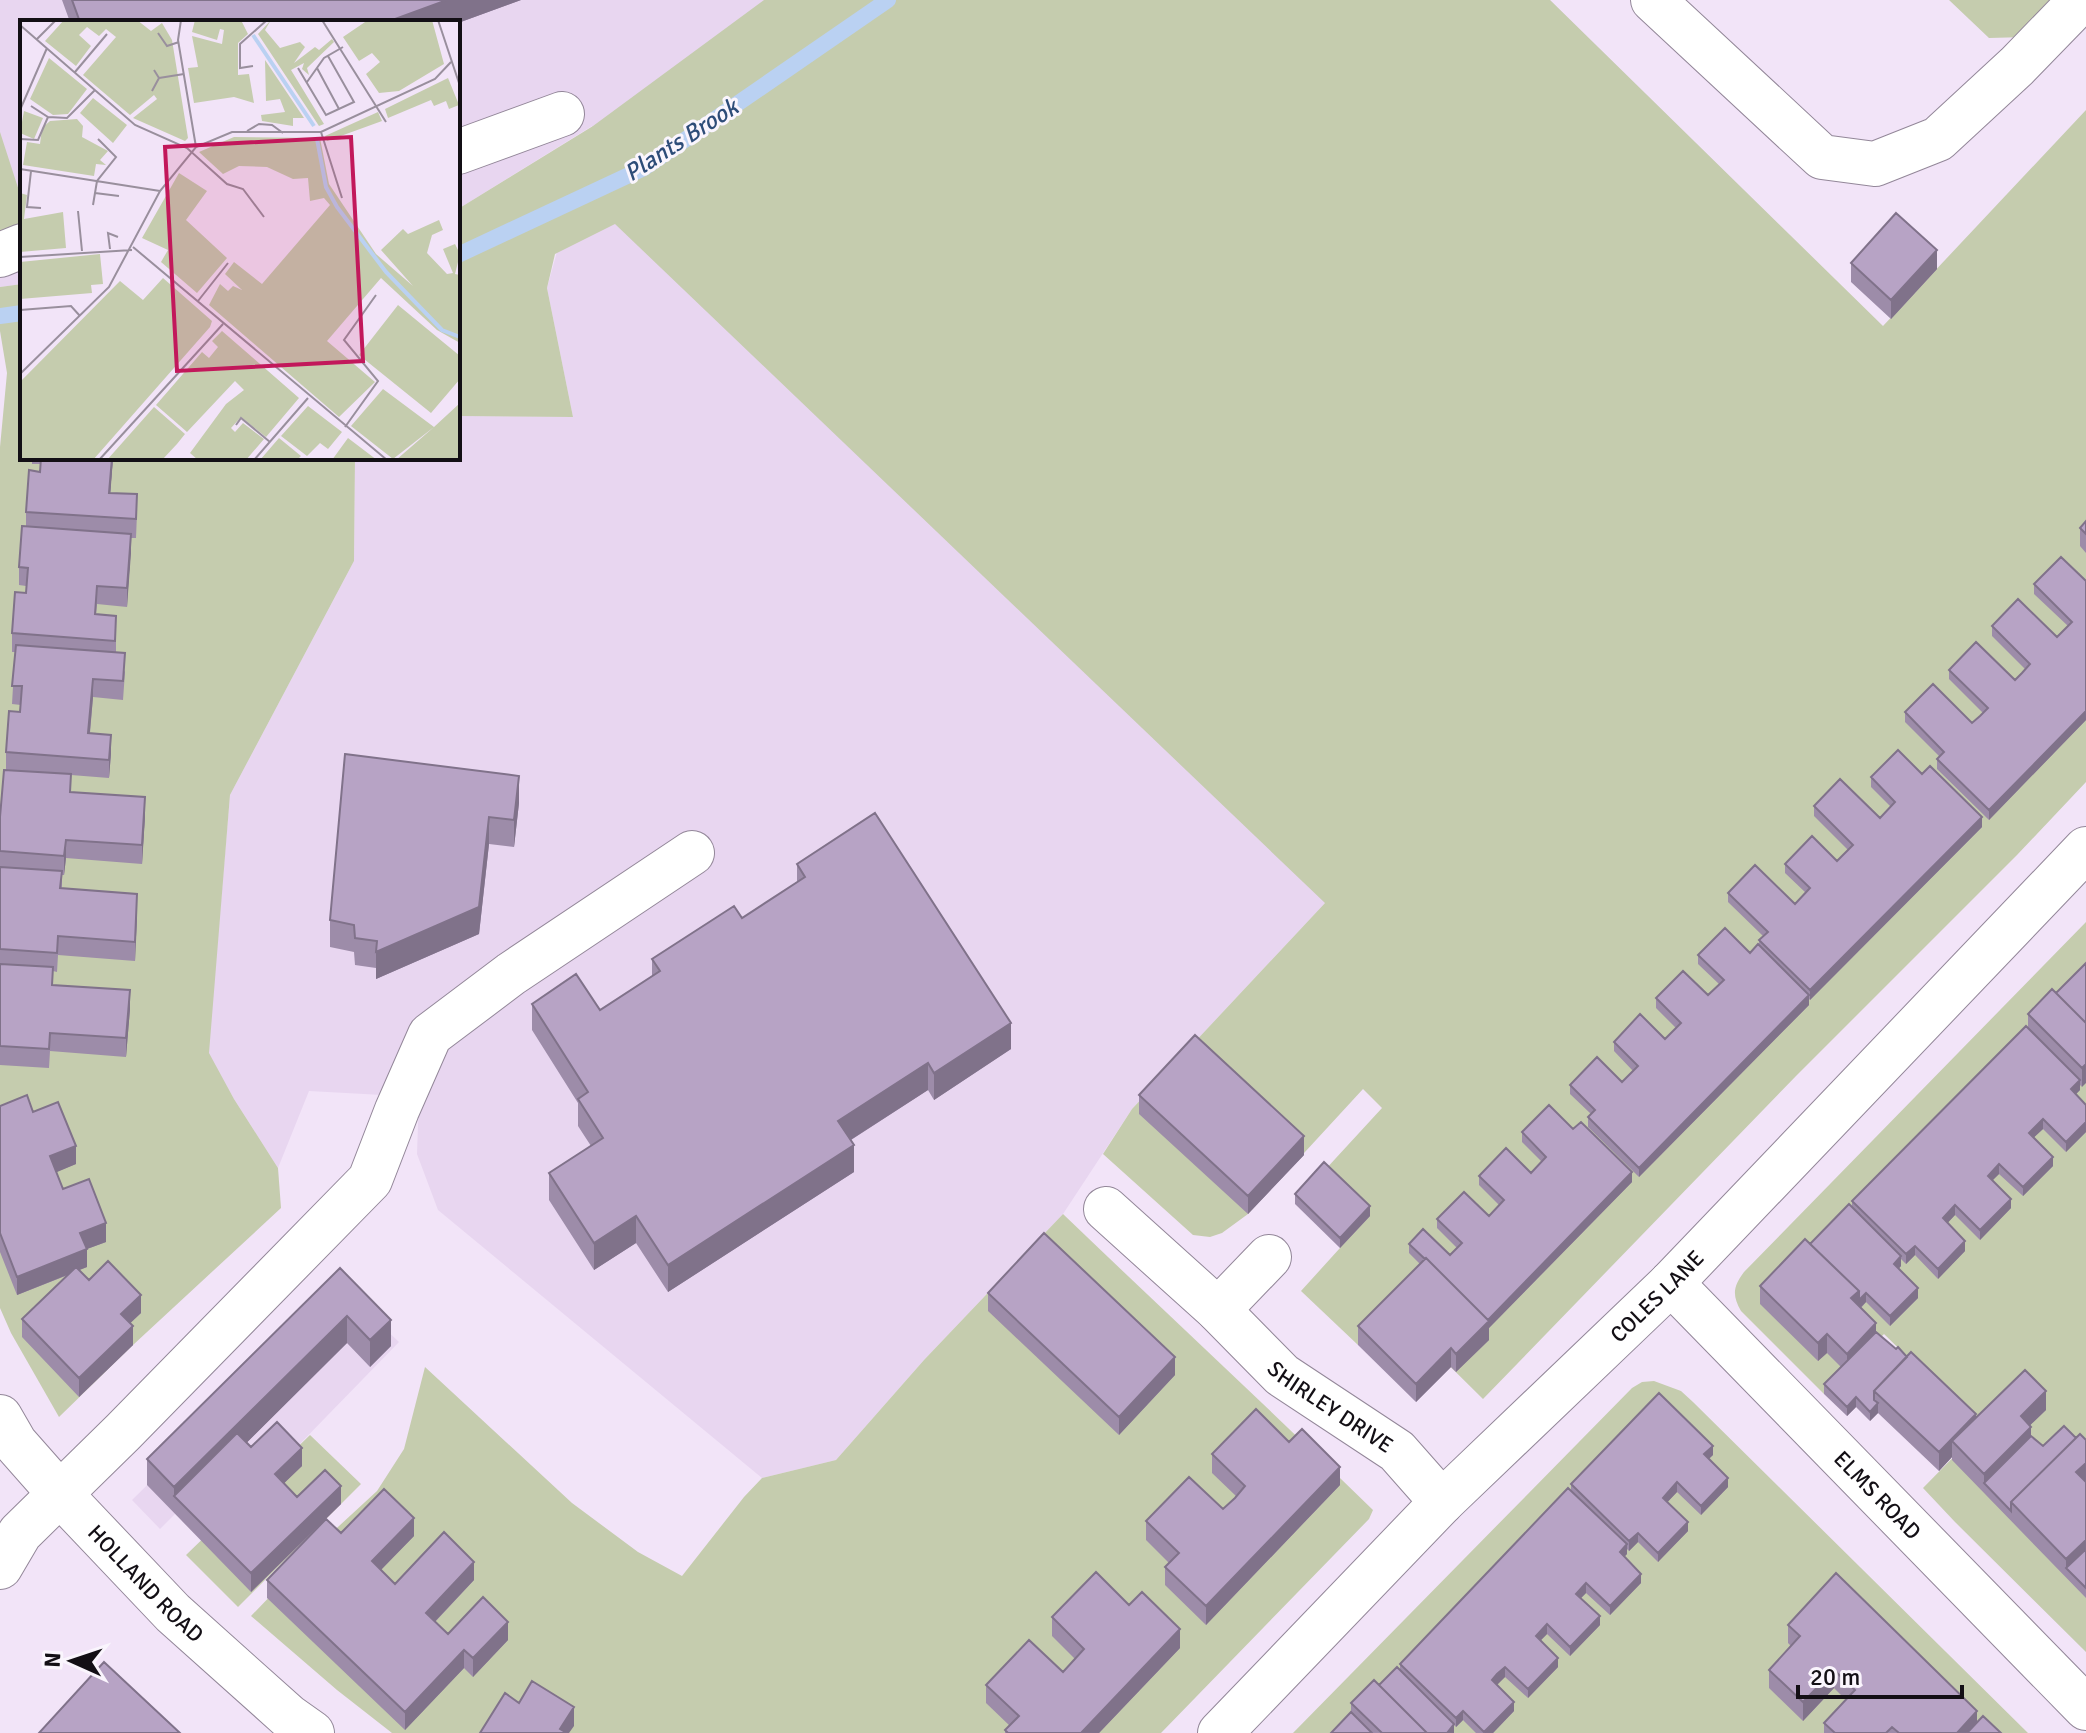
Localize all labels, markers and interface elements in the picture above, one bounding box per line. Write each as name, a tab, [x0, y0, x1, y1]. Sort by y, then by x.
inset map	[20, 20, 460, 460]
water label: Plants Brook	[618, 91, 745, 188]
street label: COLES LANE	[1605, 1244, 1709, 1348]
street label: SHIRLEY DRIVE	[1262, 1355, 1398, 1459]
street label: ELMS ROAD	[1828, 1445, 1927, 1545]
street label: HOLLAND ROAD	[82, 1519, 209, 1648]
north arrow	[32, 1621, 112, 1701]
scale bar	[1798, 1649, 1962, 1699]
text: N	[39, 1652, 66, 1668]
text: 20 m	[1810, 1662, 1860, 1692]

